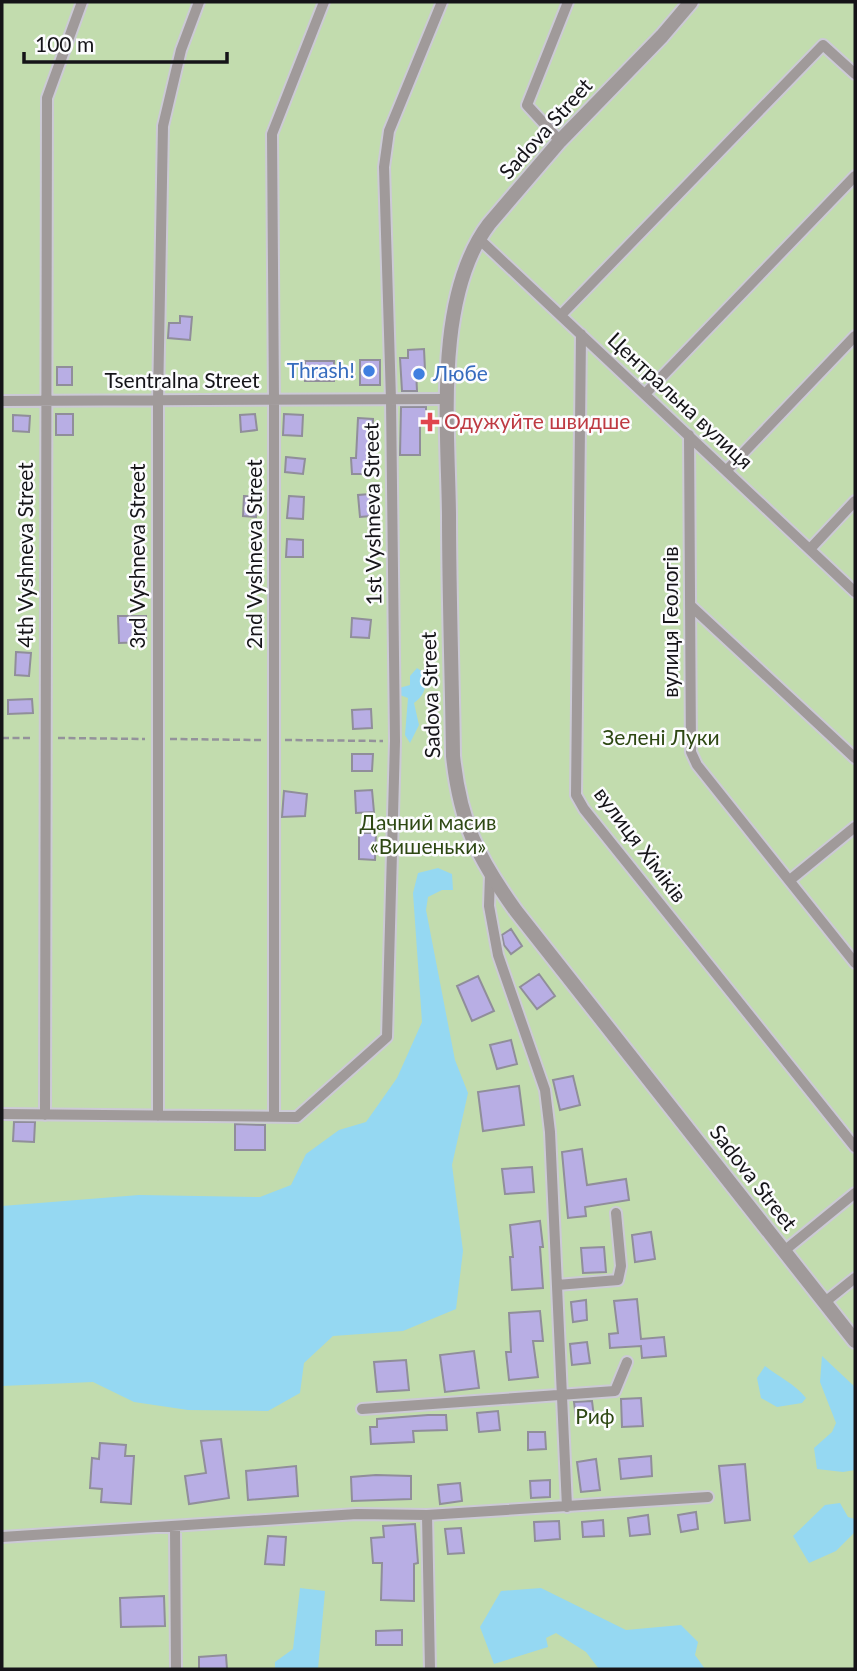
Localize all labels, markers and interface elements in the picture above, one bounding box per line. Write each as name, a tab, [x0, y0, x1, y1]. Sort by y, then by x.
scale bar	[24, 21, 228, 65]
text: 100 m	[35, 31, 94, 56]
street label: Sadova Street	[493, 72, 597, 183]
street label: Центральна вулиця	[603, 326, 759, 473]
place label: Thrash!	[287, 357, 355, 382]
place label: Любе	[432, 360, 488, 385]
marker: Thrash!	[361, 363, 377, 379]
marker: Любе	[411, 366, 427, 382]
street label: Tsentralna Street	[105, 367, 260, 392]
place label: Одужуйте швидше	[444, 408, 630, 433]
marker: Одужуйте швидше	[422, 414, 438, 430]
street label: 1st Vyshneva Street	[357, 422, 386, 606]
street label: 2nd Vyshneva Street	[241, 459, 266, 649]
street label: 4th Vyshneva Street	[12, 462, 37, 648]
street label: 3rd Vyshneva Street	[124, 463, 149, 649]
street label: вулиця Геологів	[657, 546, 682, 698]
street label: Sadova Street	[415, 631, 444, 759]
park label: Зелені Луки	[602, 724, 720, 749]
street label: вулиця Хіміків	[590, 782, 693, 907]
park label: Дачний масив «Вишеньки»	[360, 809, 496, 858]
street label: Sadova Street	[705, 1119, 803, 1235]
park label: Риф	[575, 1403, 615, 1428]

